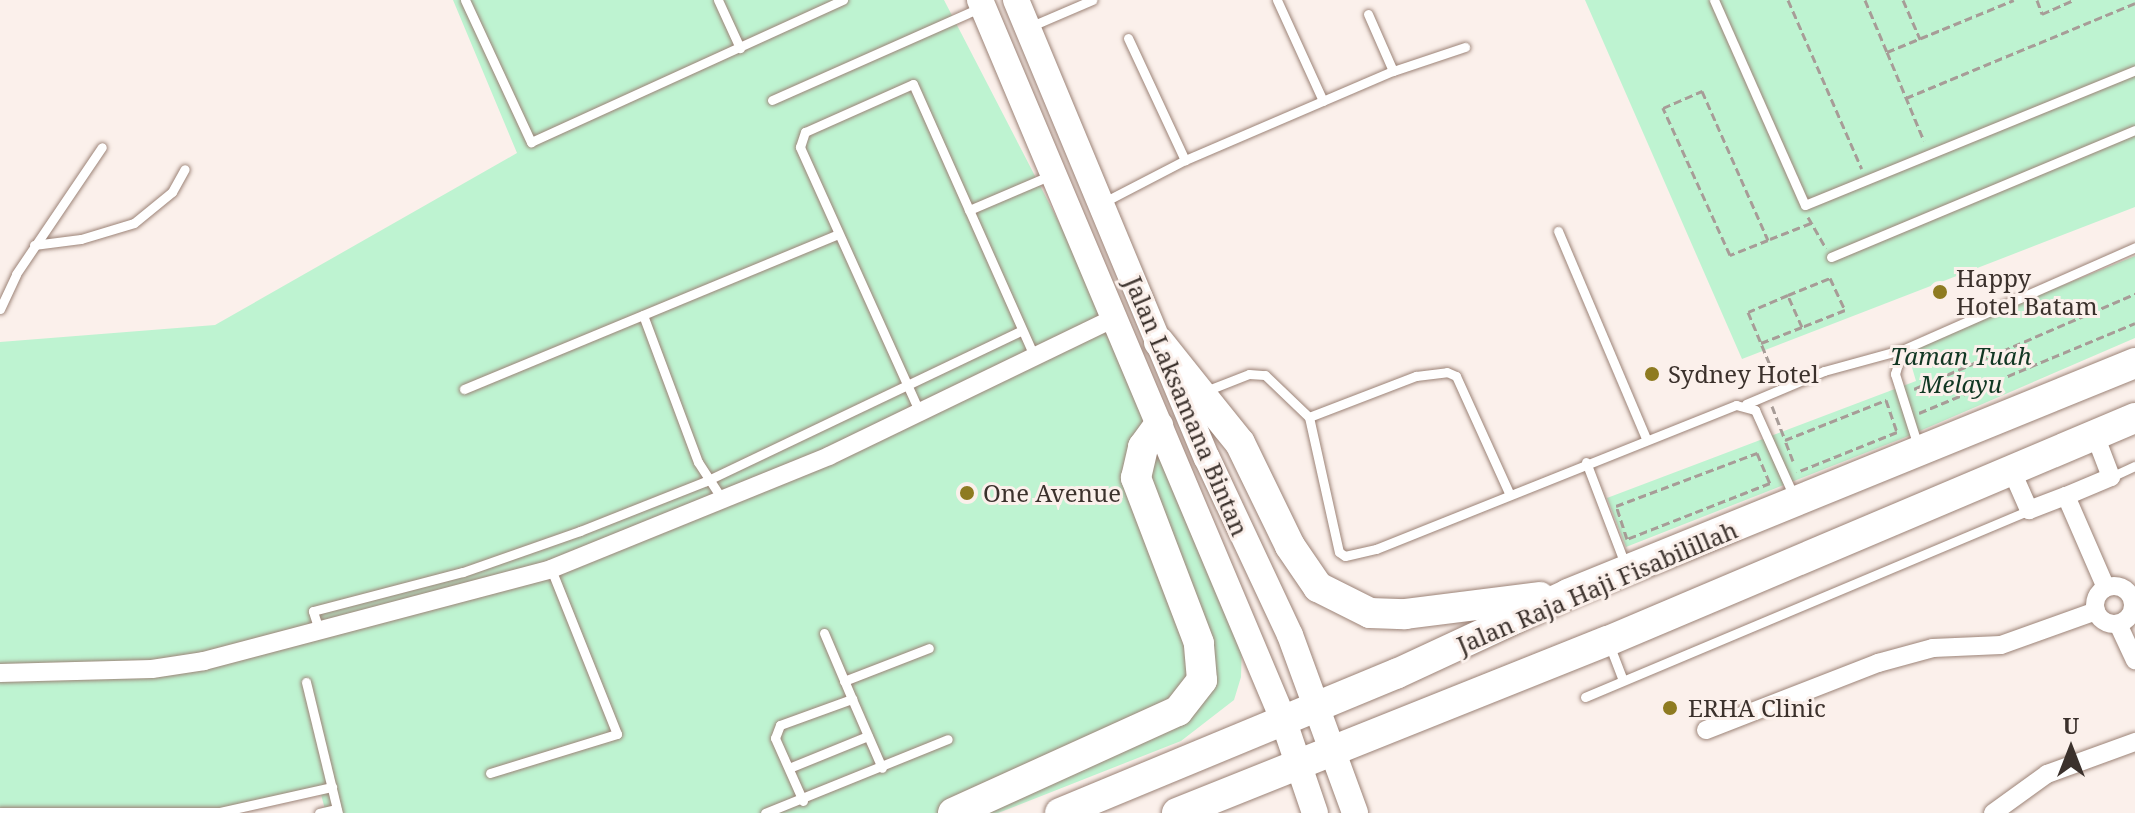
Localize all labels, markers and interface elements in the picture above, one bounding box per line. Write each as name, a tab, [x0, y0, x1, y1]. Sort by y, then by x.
place label: Happy Hotel Batam	[1956, 264, 2098, 320]
street label: Jalan Laksamana Bintan	[1119, 272, 1255, 540]
marker: Happy Hotel Batam	[1931, 283, 1949, 301]
park label: Taman Tuah Melayu	[1890, 342, 2032, 398]
place label: Sydney Hotel	[1668, 360, 1819, 388]
marker: Sydney Hotel	[1643, 365, 1661, 383]
place label: One Avenue	[983, 479, 1121, 507]
marker: One Avenue	[958, 484, 976, 502]
street label: Jalan Raja Haji Fisabilillah	[1452, 515, 1742, 659]
place label: ERHA Clinic	[1688, 694, 1826, 722]
marker: ERHA Clinic	[1659, 697, 1681, 719]
north arrow	[2031, 709, 2111, 789]
text: U	[2063, 710, 2079, 740]

